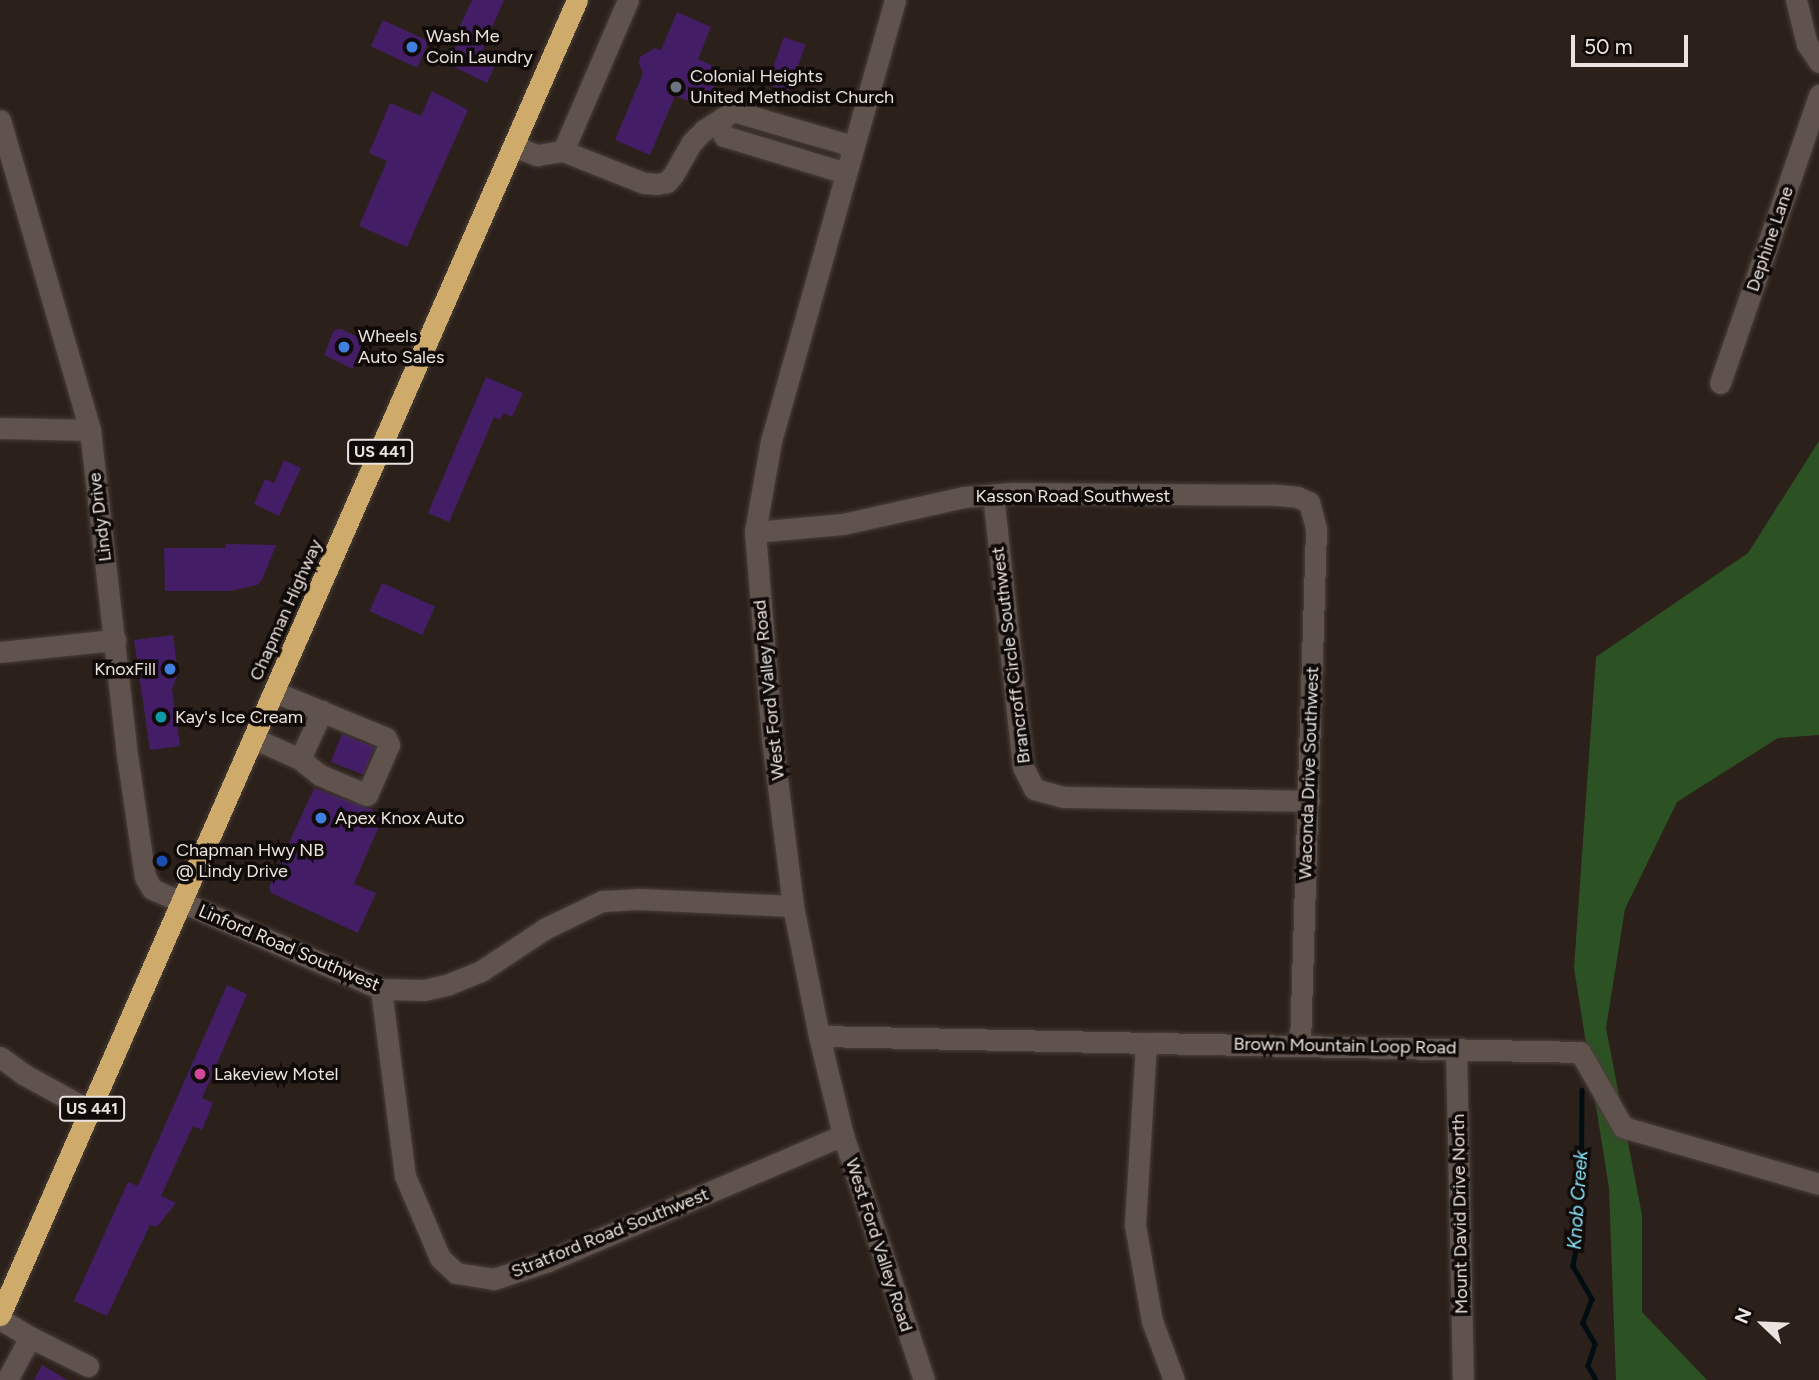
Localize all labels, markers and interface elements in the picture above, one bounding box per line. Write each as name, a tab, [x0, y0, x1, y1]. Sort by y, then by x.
scale bar	[1574, 21, 1691, 65]
place label: Wash Me Coin Laundry	[426, 26, 533, 68]
text: 50 m	[1584, 34, 1633, 59]
marker: Wash Me Coin Laundry	[404, 39, 420, 55]
place label: Colonial Heights United Methodist Church	[690, 66, 894, 108]
marker: Colonial Heights United Methodist Church	[668, 79, 684, 95]
street label: Dephine Lane	[1742, 184, 1798, 294]
place label: Wheels Auto Sales	[358, 326, 444, 368]
marker: Wheels Auto Sales	[336, 339, 352, 355]
road number: US 441	[347, 440, 413, 464]
street label: Lindy Drive	[84, 471, 116, 563]
street label: Kasson Road Southwest	[976, 485, 1170, 507]
street label: Chapman Highway	[245, 536, 327, 684]
street label: Brancroff Circle Southwest	[987, 545, 1035, 765]
street label: West Ford Valley Road	[749, 599, 789, 781]
place label: KnoxFill	[94, 658, 156, 680]
marker: KnoxFill	[162, 661, 178, 677]
street label: Waconda Drive Southwest	[1294, 666, 1324, 880]
place label: Kay's Ice Cream	[175, 706, 303, 728]
marker: Kay's Ice Cream	[153, 709, 169, 725]
place label: Apex Knox Auto	[335, 807, 464, 829]
marker: Apex Knox Auto	[313, 810, 329, 826]
place label: Chapman Hwy NB @ Lindy Drive	[176, 840, 324, 882]
marker: Chapman Hwy NB @ Lindy Drive	[154, 853, 170, 869]
street label: Linford Road Southwest	[195, 900, 383, 996]
street label: Brown Mountain Loop Road	[1233, 1033, 1457, 1059]
place label: Lakeview Motel	[214, 1063, 339, 1085]
marker: Lakeview Motel	[192, 1066, 208, 1082]
road number: US 441	[59, 1096, 125, 1121]
street label: Mount David Drive North	[1447, 1114, 1473, 1314]
water label: Knob Creek	[1563, 1150, 1593, 1250]
street label: West Ford Valley Road	[841, 1156, 917, 1334]
street label: Stratford Road Southwest	[508, 1183, 712, 1283]
north arrow	[1728, 1289, 1798, 1359]
text: N	[1730, 1304, 1757, 1327]

